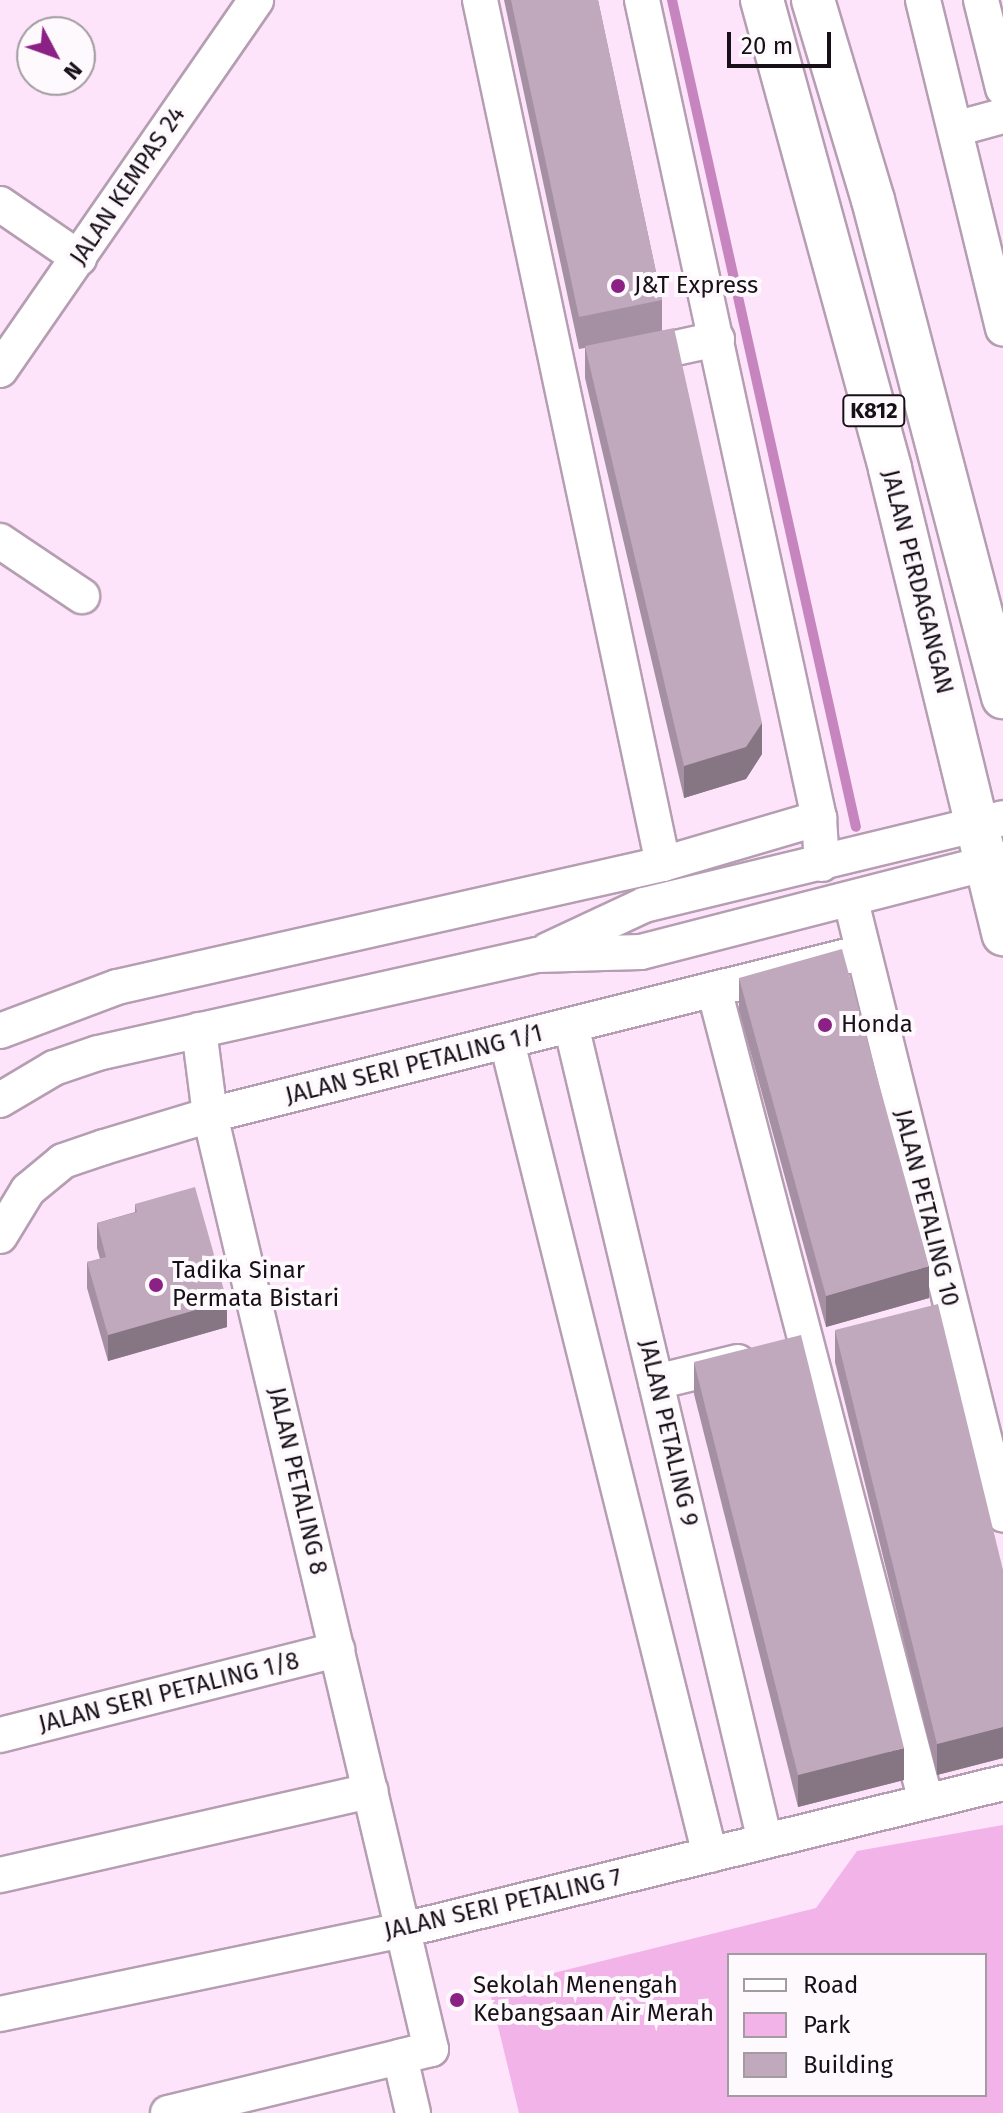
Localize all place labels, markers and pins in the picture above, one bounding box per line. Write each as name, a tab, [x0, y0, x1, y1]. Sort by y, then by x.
place label: J&T Express	[634, 272, 758, 300]
marker: J&T Express	[609, 277, 627, 295]
place label: Honda	[841, 1011, 913, 1039]
marker: Honda	[816, 1016, 834, 1034]
place label: Tadika Sinar Permata Bistari	[172, 1257, 339, 1313]
marker: Tadika Sinar Permata Bistari	[147, 1276, 165, 1294]
place label: Sekolah Menengah Kebangsaan Air Merah	[473, 1972, 714, 2028]
marker: Sekolah Menengah Kebangsaan Air Merah	[448, 1991, 466, 2009]

